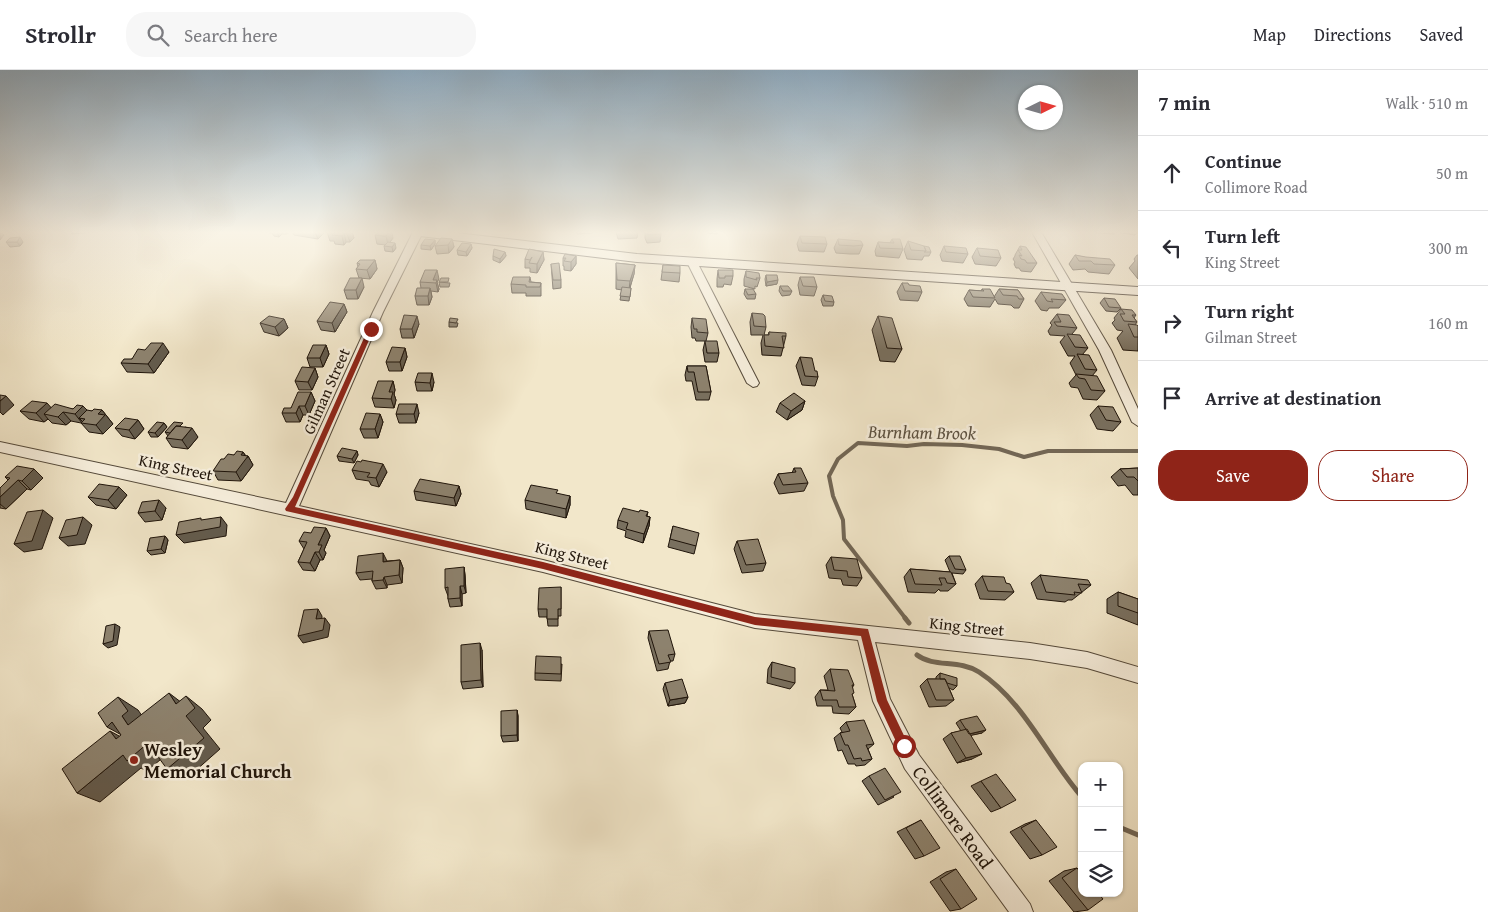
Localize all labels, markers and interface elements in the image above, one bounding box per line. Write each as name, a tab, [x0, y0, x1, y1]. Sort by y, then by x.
search box	[126, 12, 476, 57]
text: Strollr	[25, 17, 96, 52]
icon: search	[144, 21, 172, 49]
text: Search here	[184, 21, 278, 49]
text: Map	[1253, 21, 1286, 48]
text: Directions	[1314, 21, 1391, 48]
text: Saved	[1419, 21, 1463, 48]
north arrow	[1018, 85, 1063, 130]
text: 7 min	[1158, 87, 1210, 118]
text: Walk · 510 m	[1385, 91, 1468, 115]
text: Continue	[1205, 147, 1282, 175]
icon: ahead	[1158, 159, 1186, 187]
text: 50 m	[1436, 161, 1468, 185]
text: Collimore Road	[1205, 175, 1307, 199]
text: Turn left	[1205, 222, 1280, 250]
icon: left	[1158, 234, 1186, 262]
text: 300 m	[1428, 236, 1468, 260]
text: King Street	[1205, 250, 1280, 274]
text: Turn right	[1205, 297, 1294, 325]
icon: right	[1158, 309, 1186, 337]
text: 160 m	[1428, 311, 1468, 335]
route end	[360, 318, 383, 341]
text: Gilman Street	[1205, 325, 1297, 349]
street label: Gilman Street	[296, 344, 356, 438]
icon: arrive	[1158, 384, 1186, 412]
text: Arrive at destination	[1205, 384, 1381, 412]
water label: Burnham Brook	[867, 418, 977, 446]
street label: King Street	[137, 447, 215, 487]
button: Save	[1158, 450, 1308, 501]
button: Share	[1318, 450, 1468, 501]
street label: King Street	[533, 534, 612, 576]
street label: King Street	[928, 610, 1006, 642]
place label: Wesley Memorial Church	[144, 735, 292, 785]
route start	[893, 735, 916, 758]
marker: Wesley Memorial Church	[128, 754, 140, 766]
street label: Collimore Road	[906, 760, 1001, 875]
map controls	[1078, 762, 1123, 897]
button: +	[1078, 762, 1123, 807]
button: −	[1078, 807, 1123, 852]
button: layers	[1078, 852, 1123, 897]

